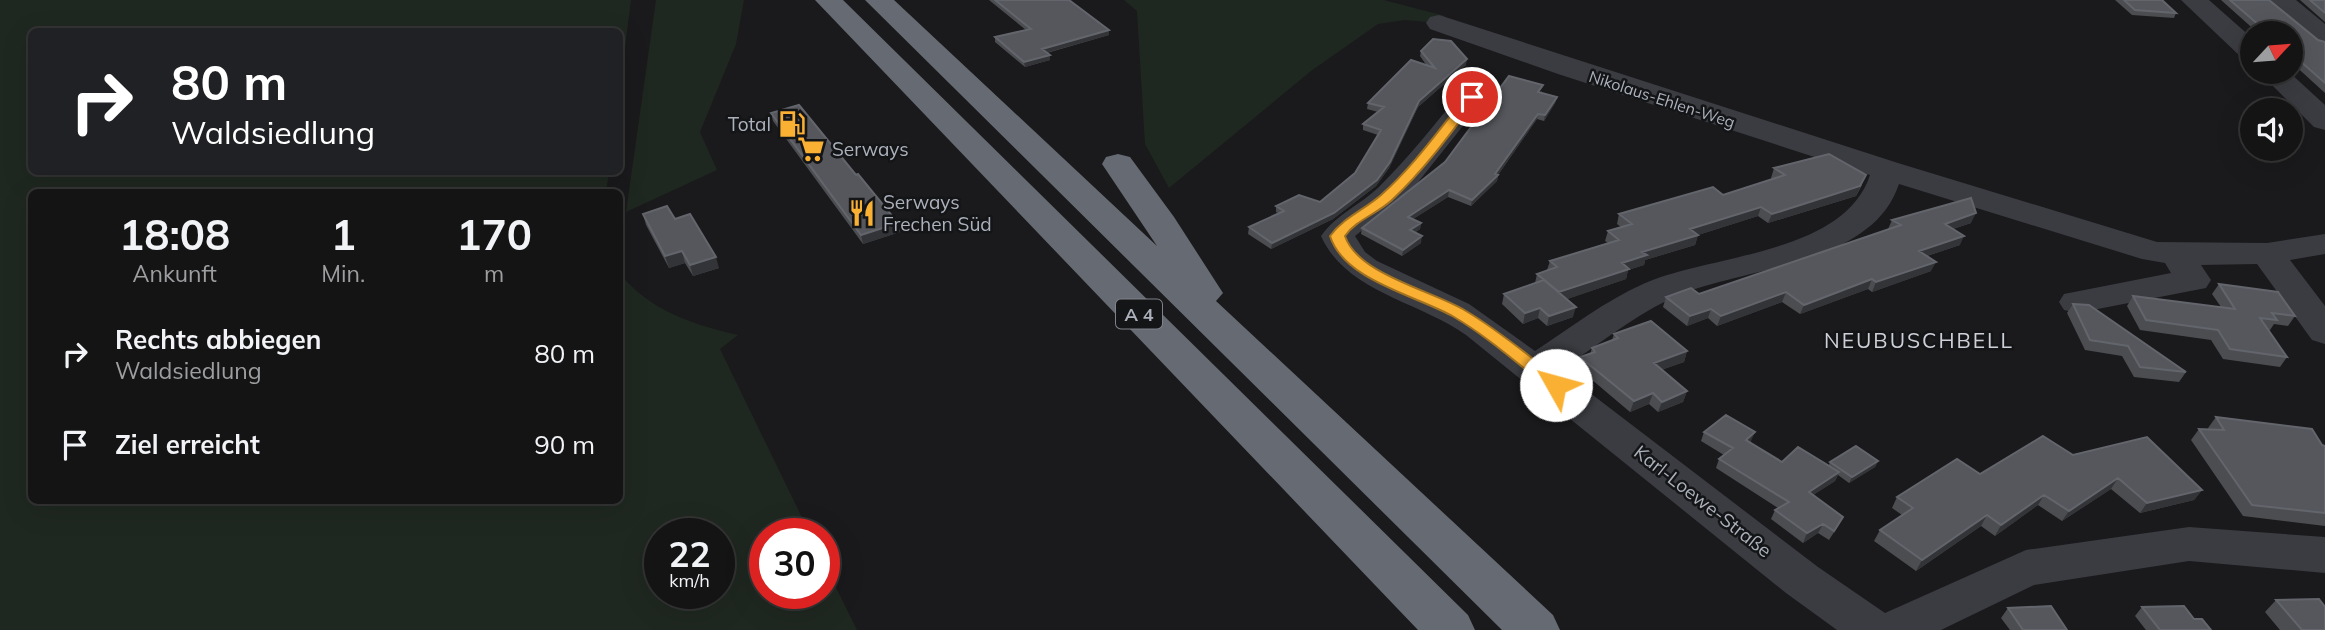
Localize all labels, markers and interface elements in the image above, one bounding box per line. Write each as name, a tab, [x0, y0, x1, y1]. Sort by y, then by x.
north arrow	[2240, 21, 2303, 84]
map controls	[2240, 21, 2303, 161]
text: 80 m	[171, 51, 287, 112]
icon: right	[56, 56, 147, 147]
street label: Nikolaus-Ehlen-Weg	[1586, 66, 1738, 132]
pin	[1442, 67, 1502, 127]
icon: arrive	[1453, 78, 1491, 116]
button: sound	[2240, 98, 2303, 161]
fuel station icon: Total	[777, 109, 807, 139]
text: Waldsiedlung	[171, 112, 375, 152]
place label: Total	[728, 112, 771, 136]
supermarket icon: Serways	[796, 134, 826, 164]
place label: Serways	[832, 137, 909, 161]
place label: Serways Frechen Süd	[883, 190, 992, 236]
restaurant icon: Serways Frechen Süd	[847, 198, 877, 228]
text: 18:08	[119, 208, 230, 261]
text: 1	[331, 208, 356, 261]
text: 170	[456, 208, 532, 261]
text: Ankunft	[133, 259, 217, 288]
text: Min.	[321, 259, 365, 288]
text: m	[484, 259, 504, 288]
road number: A 4	[1116, 300, 1162, 328]
text: Rechts abbiegen	[115, 323, 321, 356]
district label: NEUBUSCHBELL	[1824, 327, 2014, 353]
icon: right	[56, 335, 94, 373]
text: 80 m	[534, 337, 595, 370]
position arrow	[1519, 348, 1593, 422]
text: Waldsiedlung	[115, 356, 262, 385]
icon: arrive	[56, 426, 94, 464]
text: Ziel erreicht	[115, 428, 260, 461]
text: 90 m	[534, 428, 595, 461]
street label: Karl-Loewe-Straße	[1629, 440, 1777, 562]
speed limit sign: 30	[749, 518, 840, 609]
text: 22	[668, 532, 711, 576]
text: km/h	[669, 569, 710, 592]

